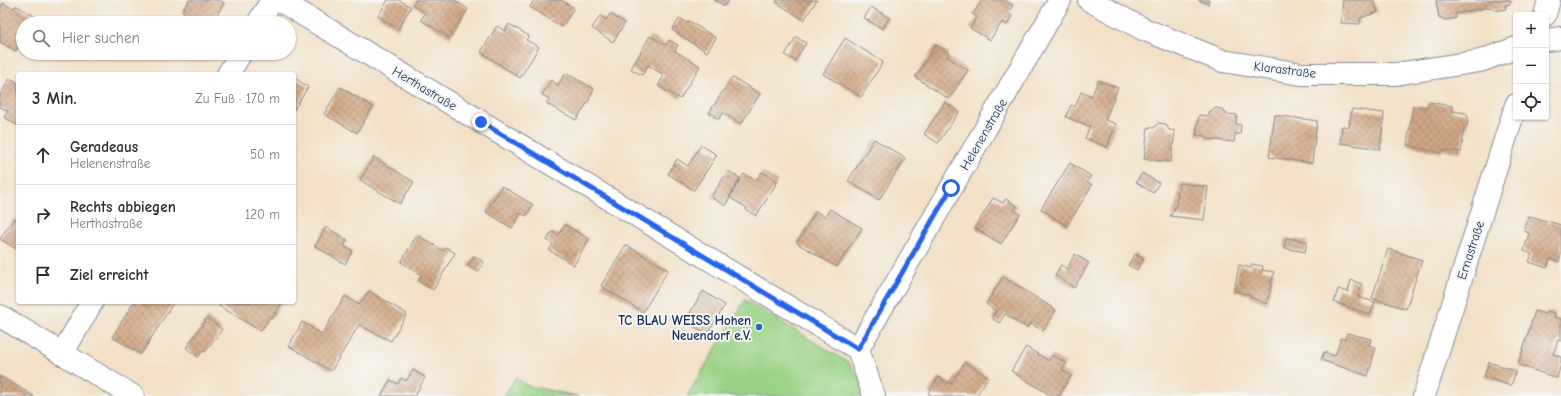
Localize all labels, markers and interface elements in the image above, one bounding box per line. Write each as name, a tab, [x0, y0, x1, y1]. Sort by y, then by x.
map controls	[1513, 12, 1549, 120]
button: +	[1513, 12, 1549, 48]
search box	[16, 16, 296, 60]
icon: search	[30, 27, 52, 49]
text: Hier suchen	[62, 29, 140, 47]
button: −	[1513, 48, 1549, 84]
street label: Klarastraße	[1253, 58, 1317, 81]
street label: Herthastraße	[390, 63, 460, 114]
button: locate	[1513, 84, 1549, 120]
text: 3 Min.	[32, 89, 77, 108]
text: Zu Fuß · 170 m	[195, 91, 280, 106]
street label: Helenenstraße	[957, 95, 1010, 173]
route end	[472, 113, 490, 131]
text: Geradeaus	[70, 138, 138, 156]
icon: ahead	[32, 144, 54, 166]
text: 50 m	[250, 147, 280, 162]
text: Helenenstraße	[70, 156, 150, 171]
route start	[942, 179, 960, 197]
text: Rechts abbiegen	[70, 198, 176, 216]
icon: right	[32, 204, 54, 226]
text: 120 m	[245, 207, 280, 222]
text: Herthastraße	[70, 216, 143, 231]
street label: Ernastraße	[1454, 218, 1487, 281]
icon: arrive	[32, 264, 54, 286]
text: Ziel erreicht	[70, 266, 148, 284]
place label: TC BLAU WEISS Hohen Neuendorf e.V.	[618, 313, 751, 343]
marker: TC BLAU WEISS Hohen Neuendorf e.V.	[754, 322, 764, 332]

